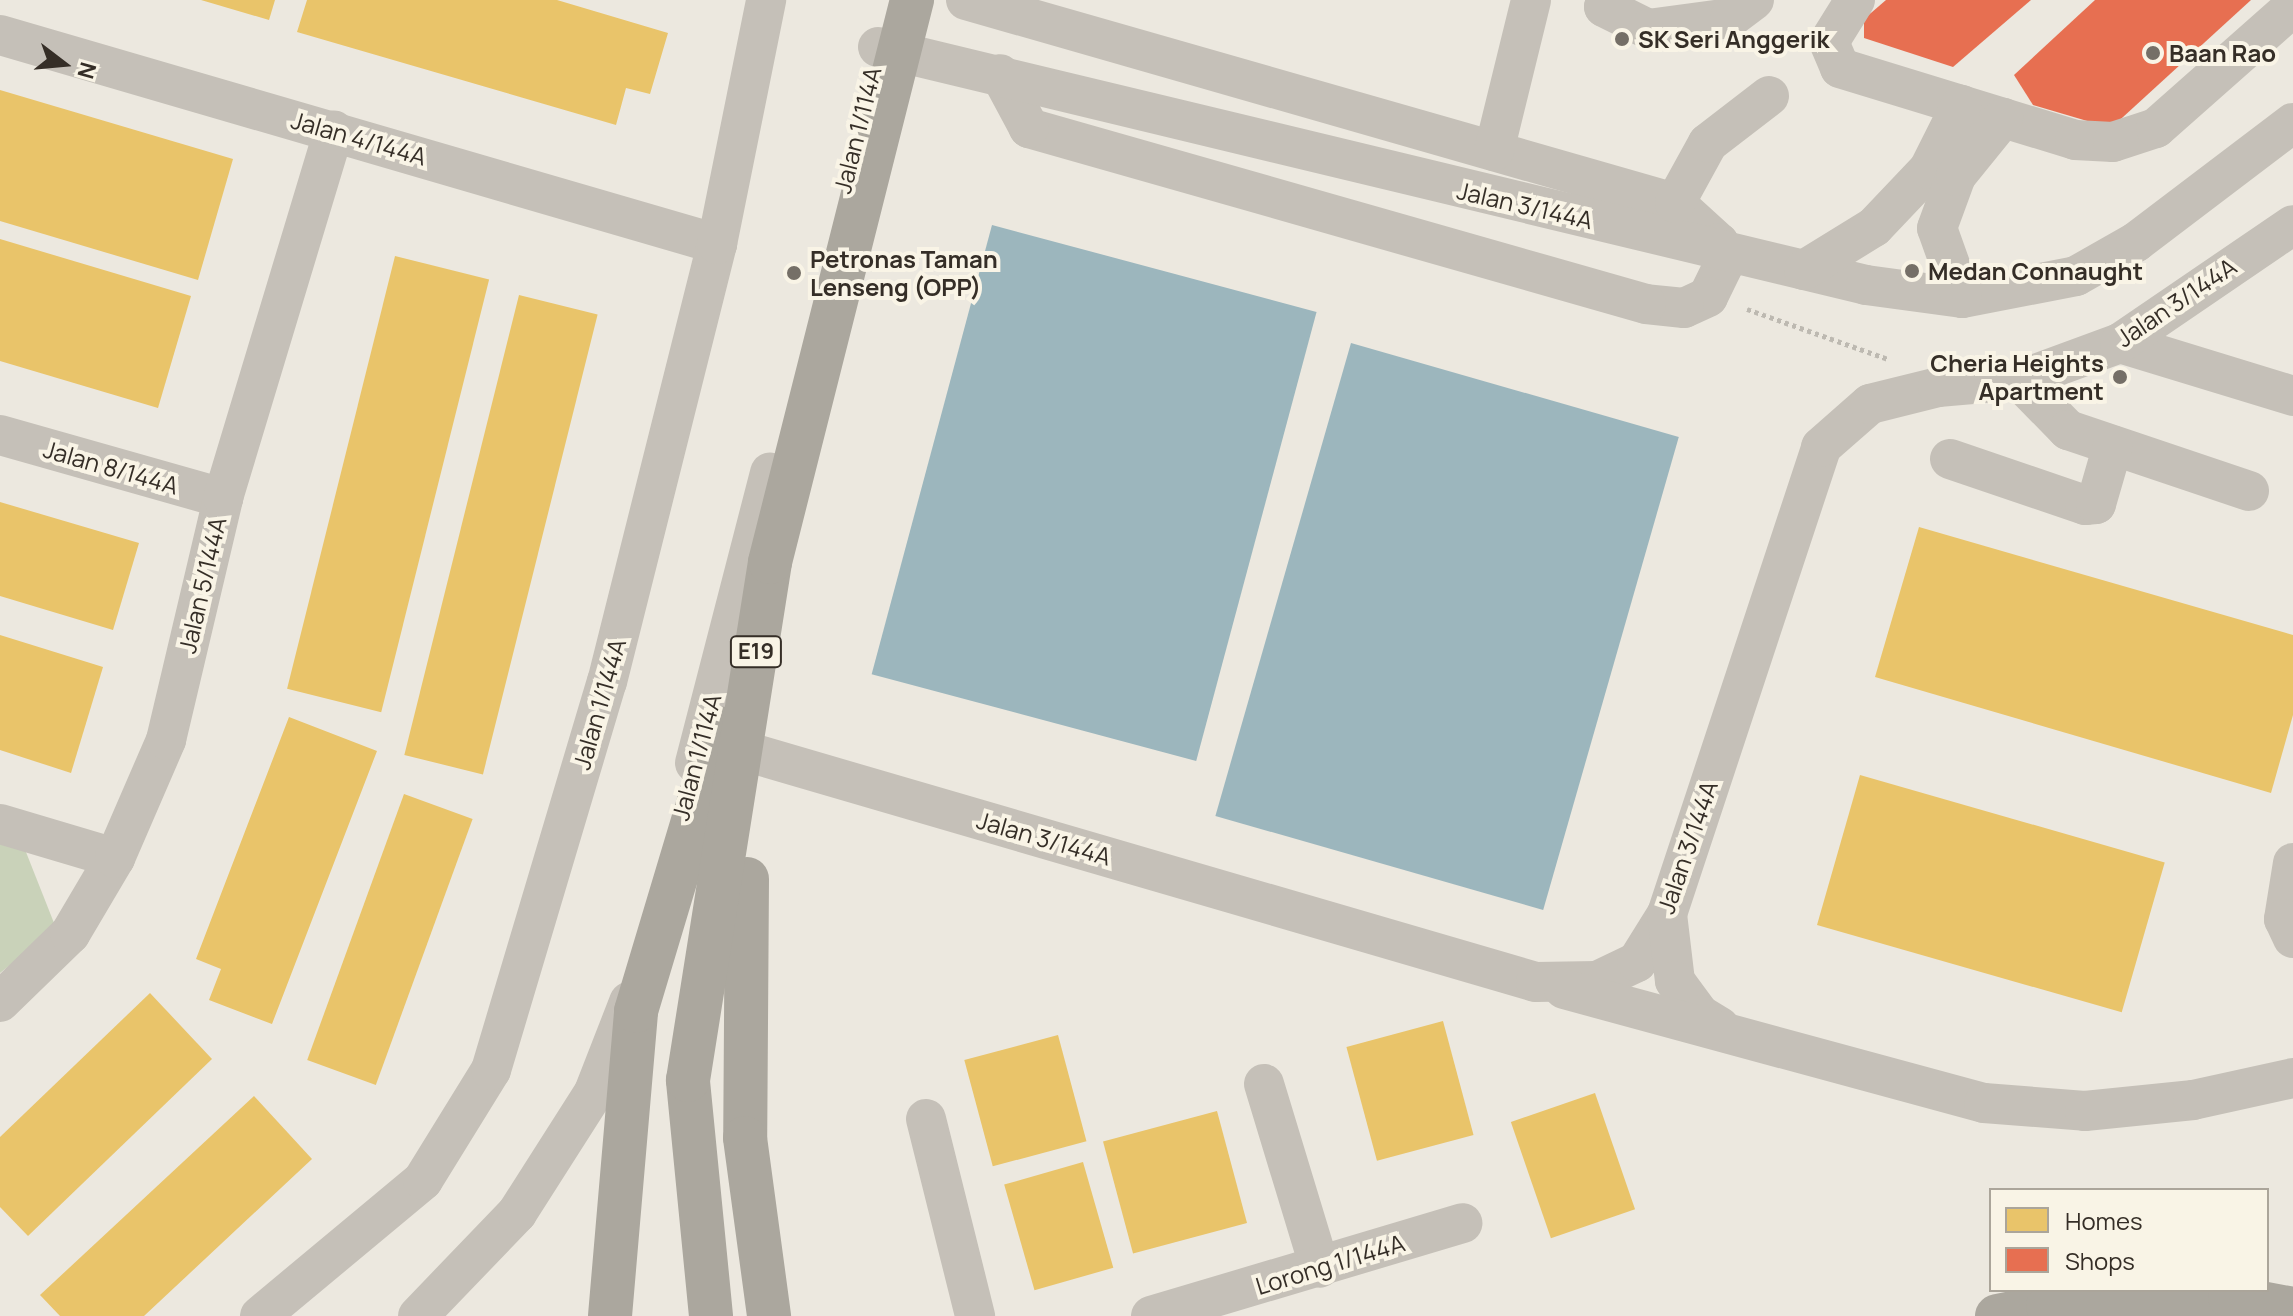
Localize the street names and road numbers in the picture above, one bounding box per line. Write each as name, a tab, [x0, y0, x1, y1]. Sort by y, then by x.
street label: Jalan 1/114A	[827, 64, 887, 196]
street label: Jalan 4/144A	[288, 105, 430, 171]
street label: Jalan 3/144A	[1454, 175, 1596, 235]
street label: Jalan 3/144A	[2111, 251, 2241, 353]
street label: Jalan 8/144A	[40, 434, 182, 500]
street label: Jalan 5/144A	[172, 514, 232, 656]
road number: E19	[728, 634, 784, 670]
street label: Jalan 1/144A	[567, 635, 631, 773]
street label: Jalan 1/114A	[665, 691, 727, 823]
street label: Jalan 3/144A	[1651, 777, 1723, 917]
street label: Jalan 3/144A	[974, 805, 1114, 871]
street label: Lorong 1/144A	[1252, 1228, 1408, 1300]

